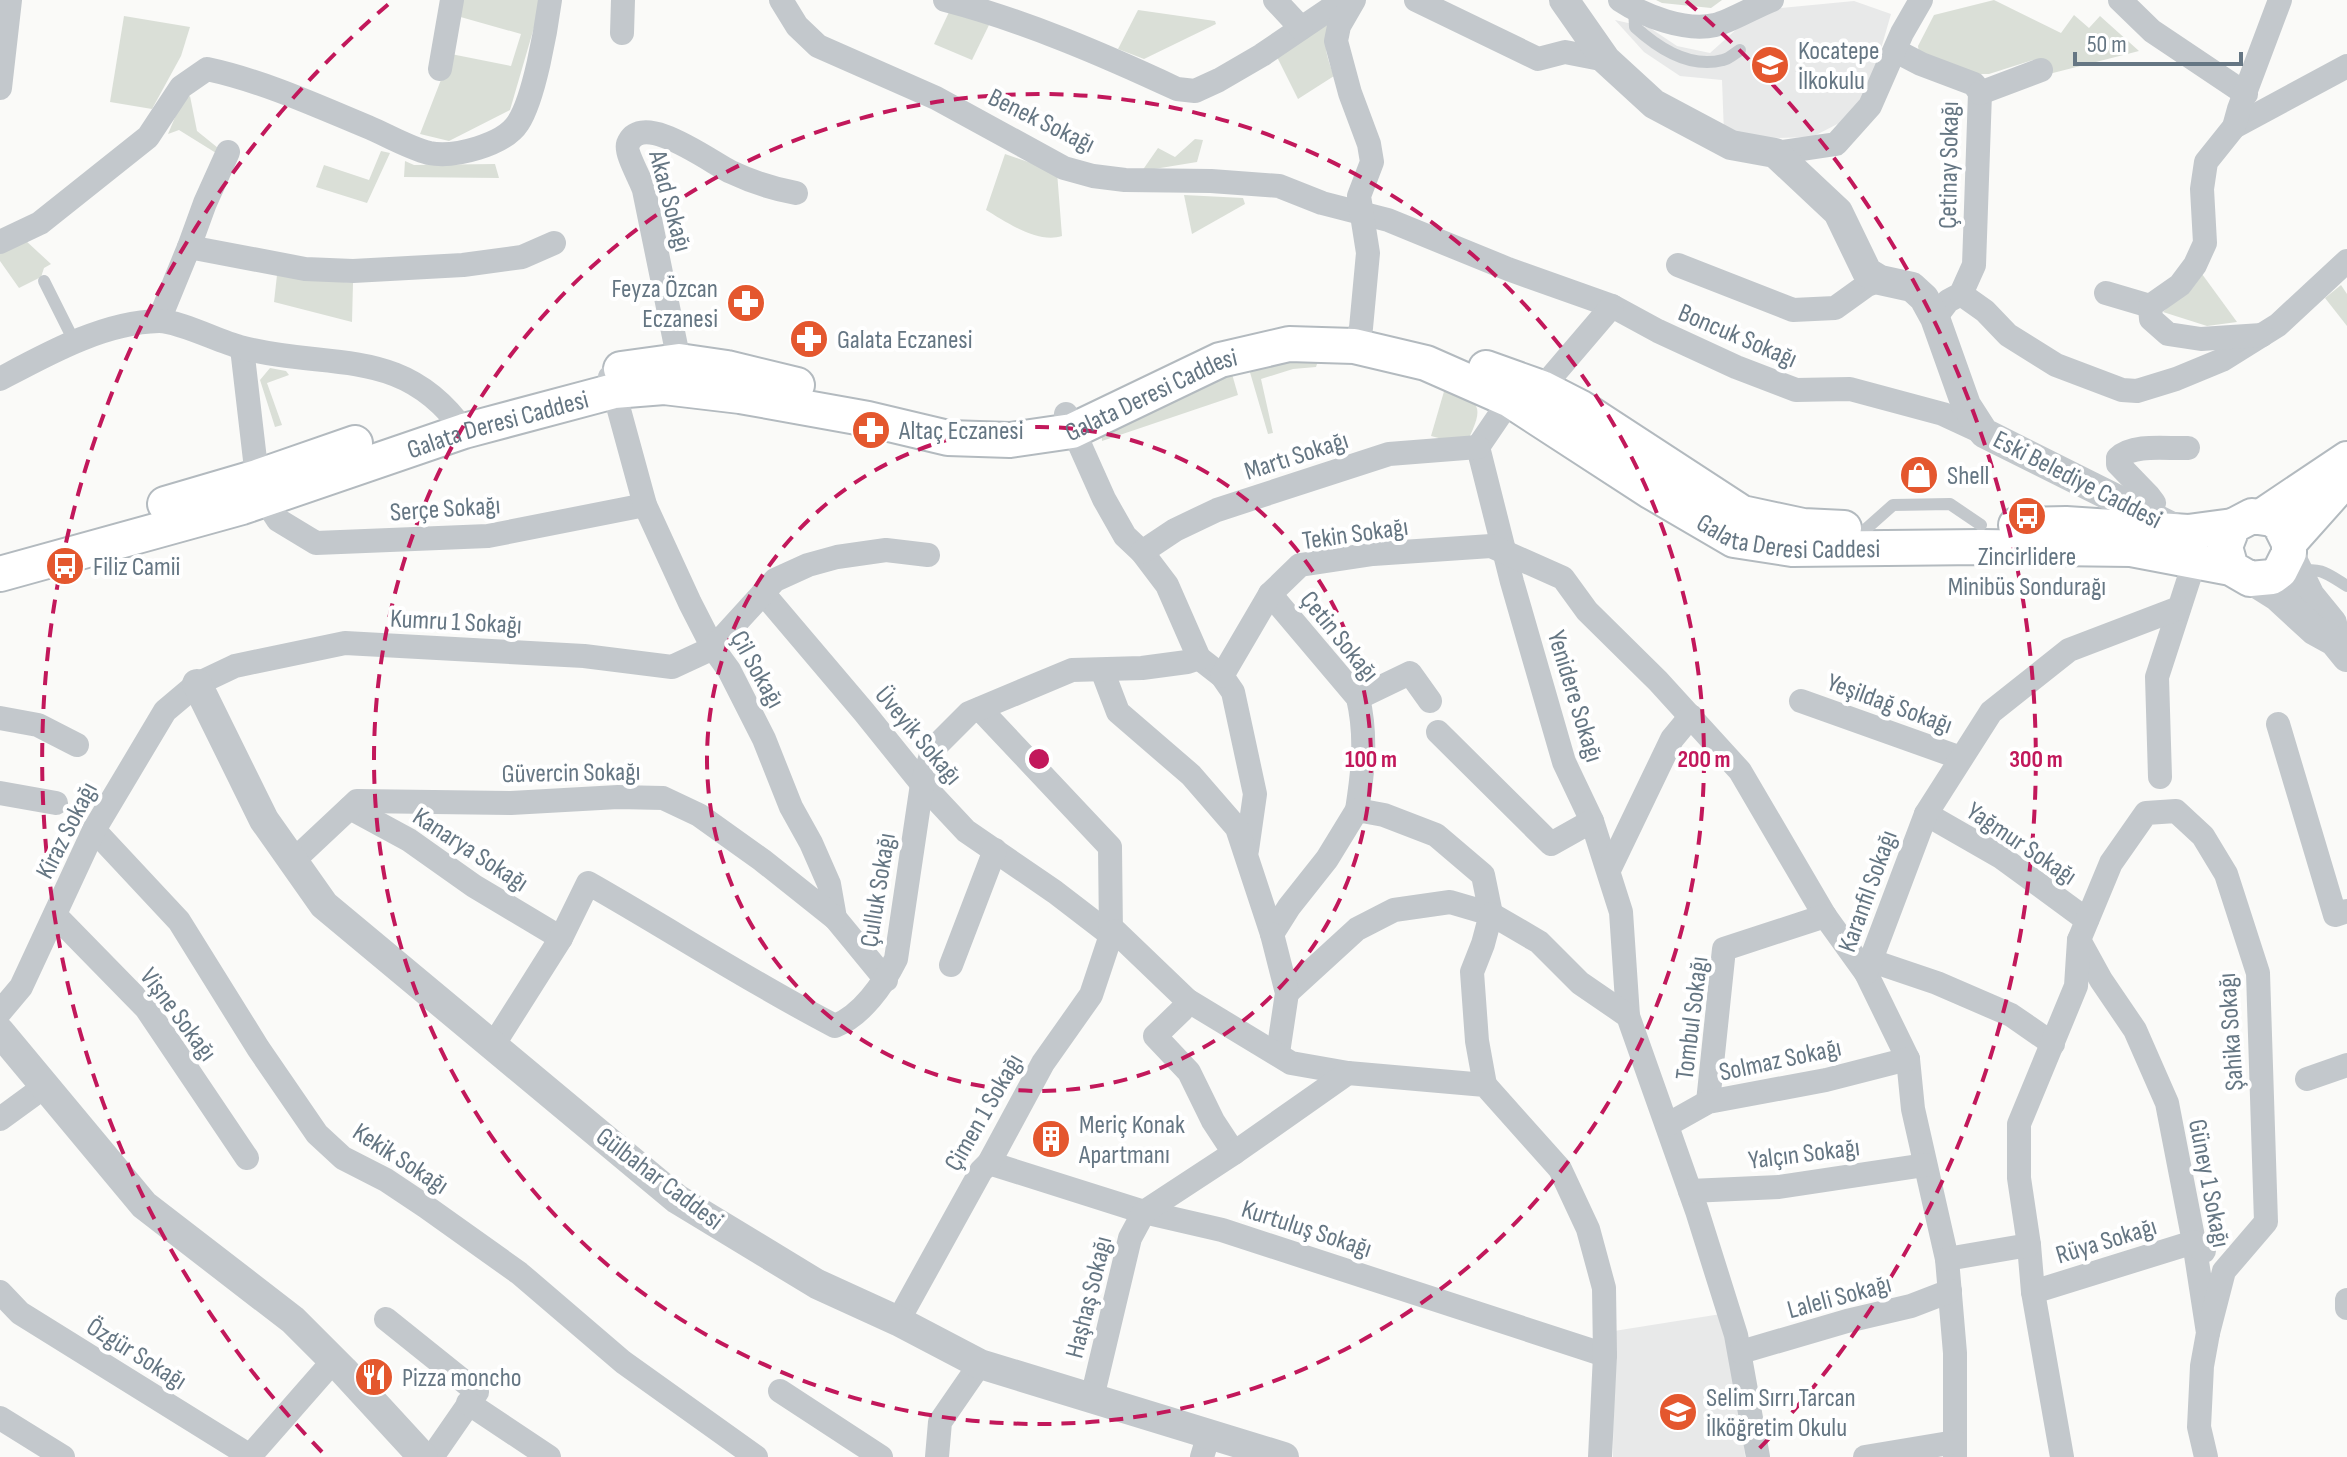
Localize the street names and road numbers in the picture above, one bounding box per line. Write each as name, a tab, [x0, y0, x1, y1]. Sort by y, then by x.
street label: Benek Sokağı	[983, 82, 1100, 160]
street label: Çetinay Sokağı	[1933, 101, 1966, 229]
street label: Akad Sokağı	[641, 146, 698, 255]
street label: Boncuk Sokağı	[1673, 298, 1801, 375]
street label: Galata Deresi Caddesi	[1060, 343, 1240, 449]
street label: Galata Deresi Caddesi	[403, 385, 592, 466]
street label: Martı Sokağı	[1241, 425, 1352, 488]
street label: Eski Belediye Caddesi	[1988, 425, 2167, 536]
street label: Serçe Sokağı	[389, 490, 501, 529]
street label: Galata Deresi Caddesi	[1691, 508, 1880, 566]
street label: Tekin Sokağı	[1300, 512, 1410, 557]
street label: Çetin Sokağı	[1293, 585, 1385, 689]
street label: Kumru 1 Sokağı	[389, 604, 523, 641]
street label: Çil Sokağı	[723, 626, 790, 714]
street label: Yenidere Sokağı	[1540, 627, 1609, 766]
street label: Yeşildağ Sokağı	[1822, 667, 1957, 741]
street label: Üveyik Sokağı	[868, 680, 968, 792]
street label: Güvercin Sokağı	[501, 757, 641, 790]
street label: Kiraz Sokağı	[30, 777, 105, 884]
street label: Yağmur Sokağı	[1960, 796, 2082, 892]
street label: Kanarya Sokağı	[407, 801, 534, 899]
street label: Karanfil Sokağı	[1832, 826, 1905, 957]
street label: Çulluk Sokağı	[854, 831, 903, 949]
street label: Tombul Sokağı	[1670, 955, 1715, 1082]
street label: Vişne Sokağı	[133, 962, 223, 1068]
street label: Şahika Sokağı	[2212, 972, 2251, 1092]
street label: Solmaz Sokağı	[1716, 1032, 1844, 1089]
street label: Çimen 1 Sokağı	[938, 1049, 1030, 1177]
street label: Kekik Sokağı	[347, 1117, 454, 1202]
street label: Güney 1 Sokağı	[2181, 1117, 2236, 1250]
street label: Gülbahar Caddesi	[590, 1121, 729, 1237]
street label: Yalçın Sokağı	[1747, 1132, 1862, 1177]
street label: Kurtuluş Sokağı	[1237, 1194, 1376, 1265]
street label: Rüya Sokağı	[2052, 1211, 2161, 1271]
street label: Haşhaş Sokağı	[1059, 1233, 1120, 1361]
street label: Laleli Sokağı	[1784, 1269, 1895, 1326]
street label: Özgür Sokağı	[80, 1311, 192, 1397]

